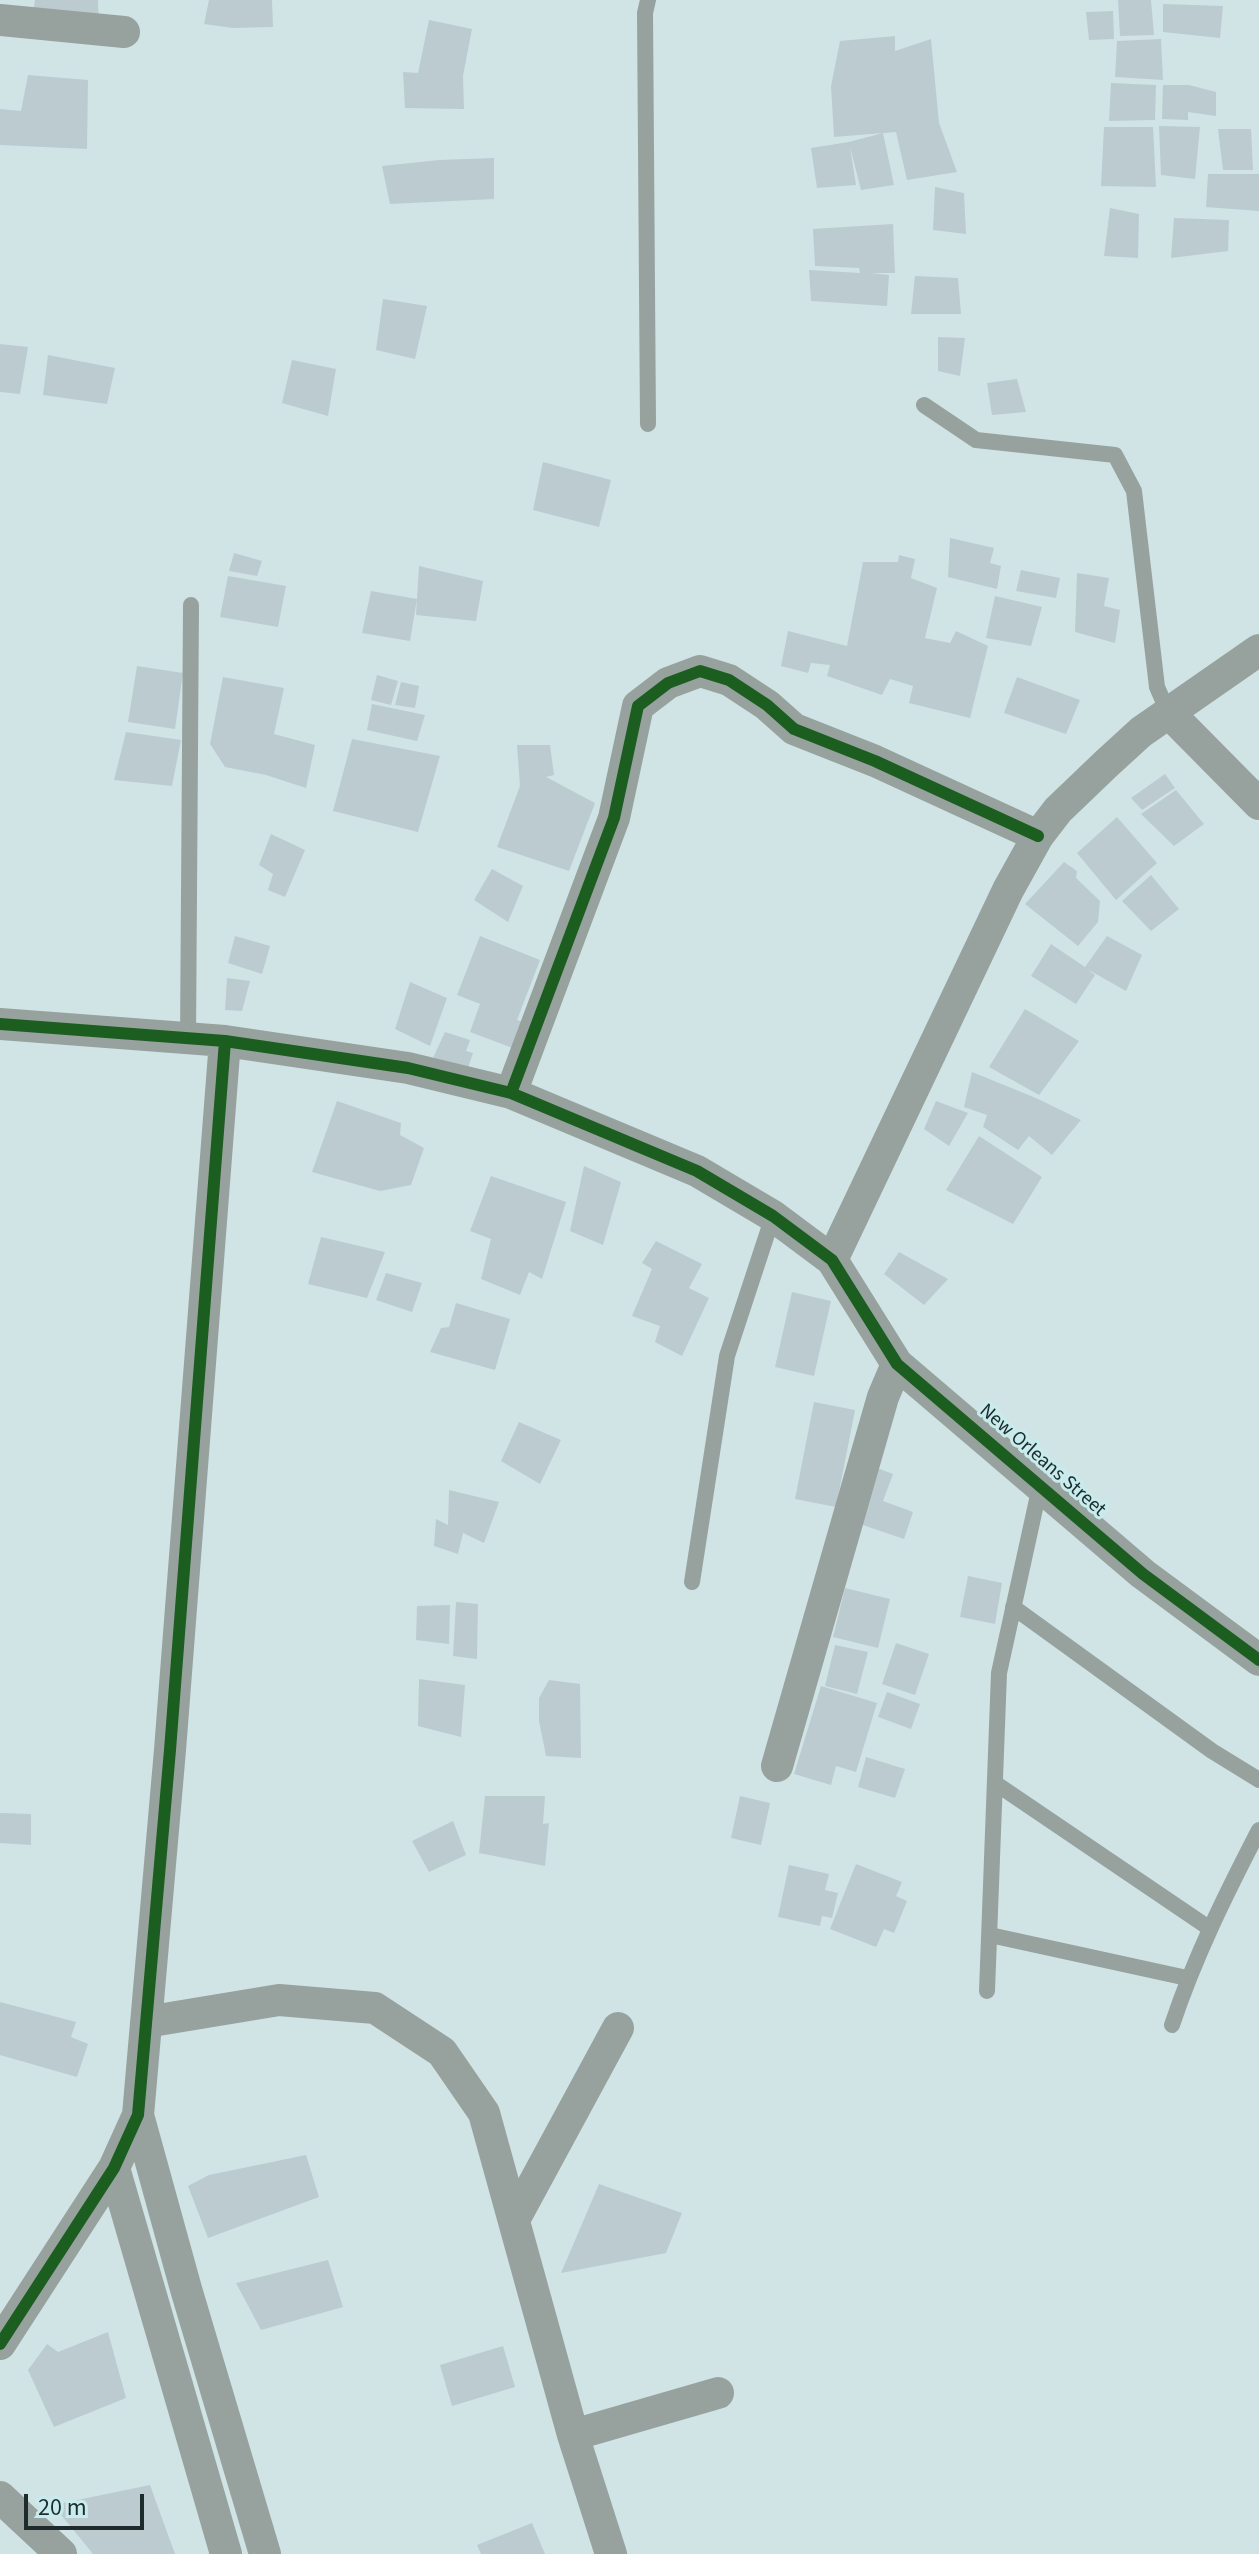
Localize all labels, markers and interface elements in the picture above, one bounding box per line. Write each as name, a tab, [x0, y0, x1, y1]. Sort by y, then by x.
street label: New Orleans Street	[974, 1400, 1110, 1522]
scale bar	[28, 2478, 148, 2528]
text: 20 m	[38, 2490, 87, 2525]

